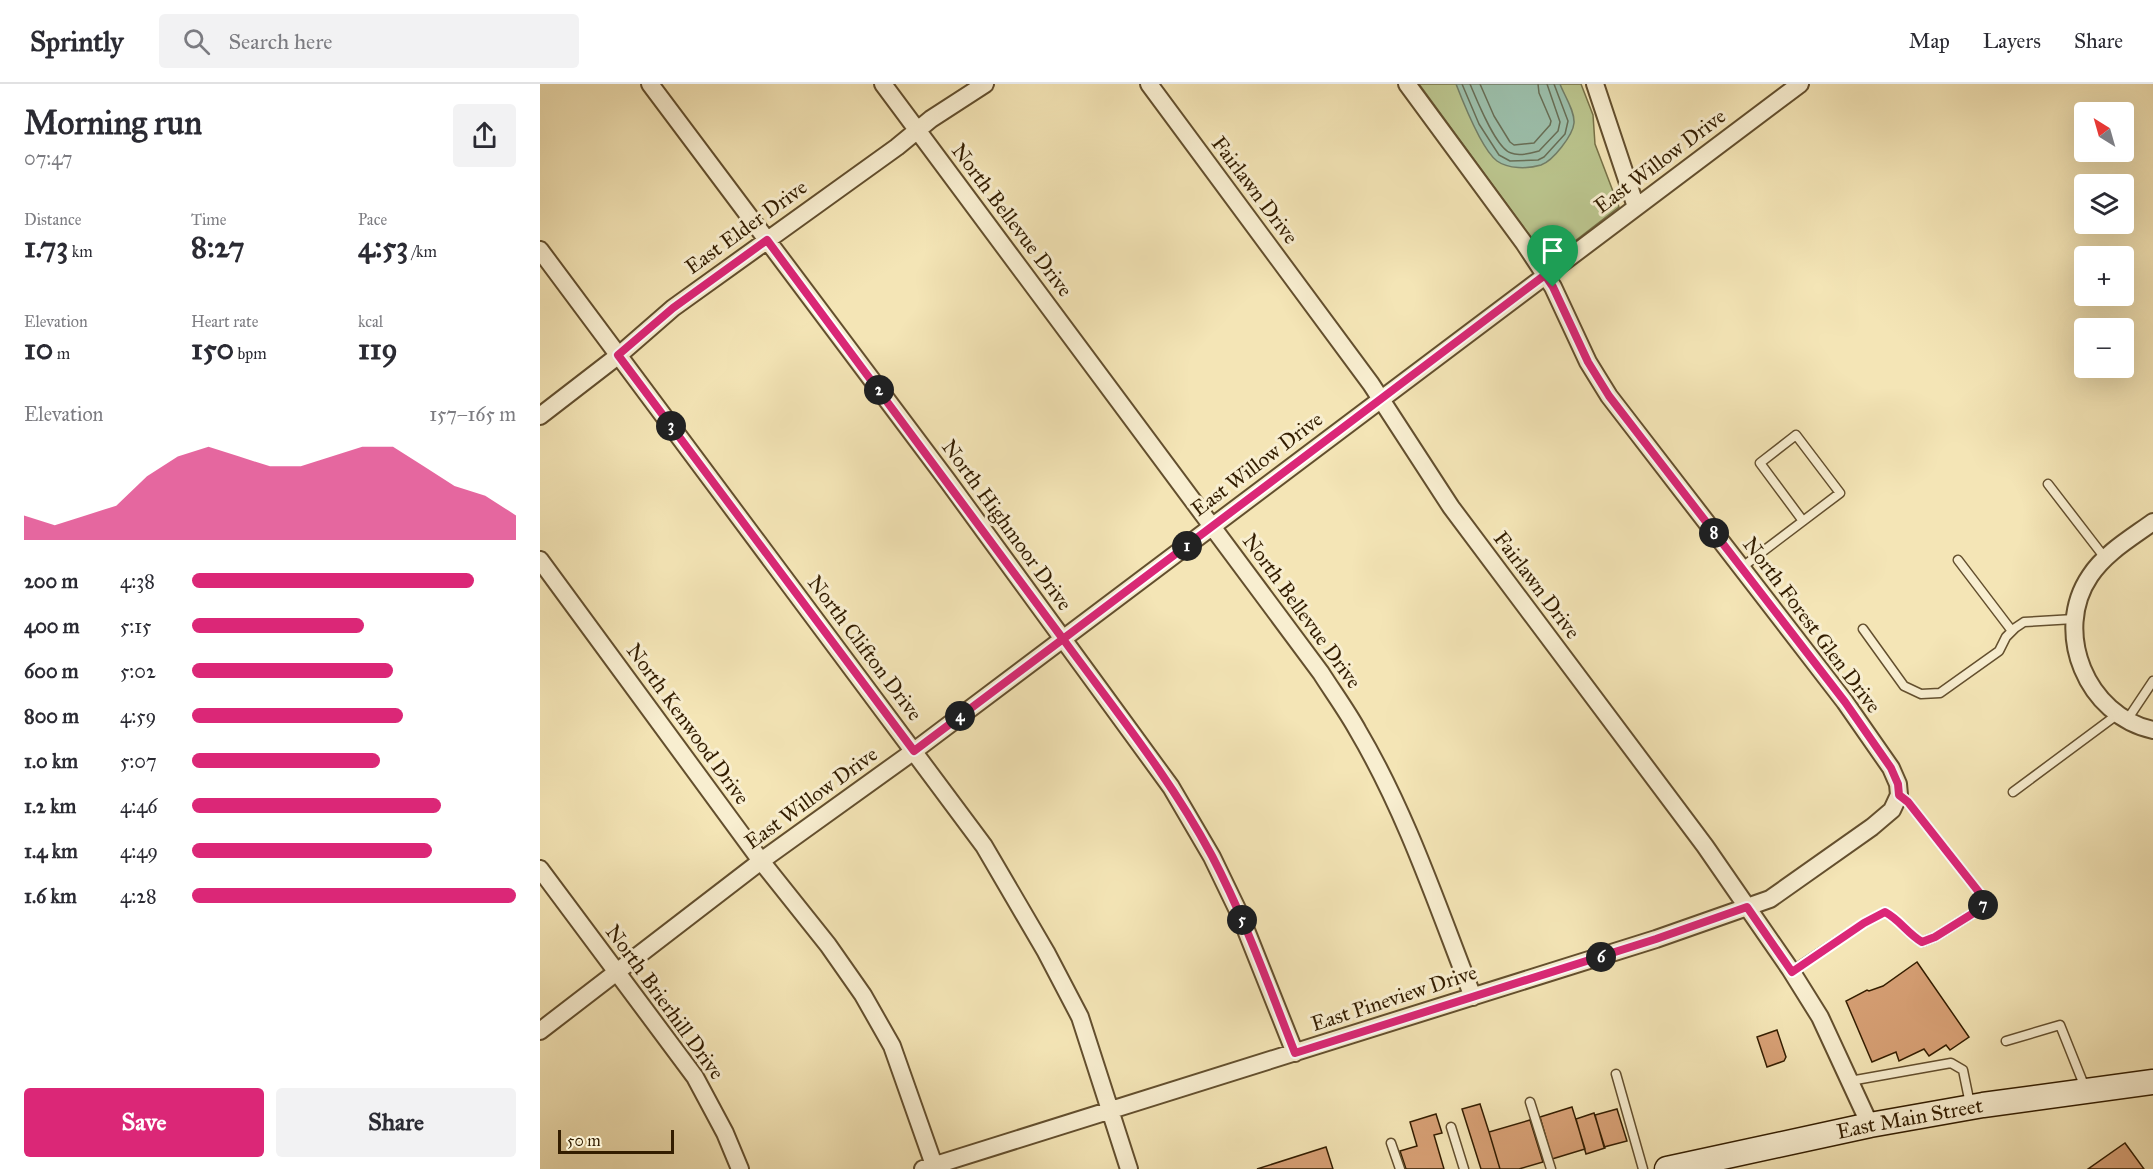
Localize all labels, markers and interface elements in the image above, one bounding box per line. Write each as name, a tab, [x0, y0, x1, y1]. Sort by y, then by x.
search box	[159, 14, 579, 68]
text: Sprintly	[30, 24, 123, 59]
icon: search	[180, 25, 213, 58]
text: Search here	[228, 28, 332, 55]
text: Map	[1909, 28, 1950, 54]
text: Layers	[1983, 28, 2041, 54]
text: Share	[2074, 28, 2123, 54]
north arrow	[2074, 102, 2134, 162]
map controls	[2074, 102, 2134, 378]
text: Morning run	[24, 103, 202, 143]
street label: East Willow Drive	[1589, 103, 1731, 219]
button: share	[453, 104, 516, 167]
street label: Fairlawn Drive	[1206, 131, 1304, 249]
street label: North Bellevue Drive	[946, 138, 1078, 302]
text: 07:47	[24, 146, 72, 170]
street label: East Elder Drive	[680, 174, 812, 280]
button: layers	[2074, 174, 2134, 234]
text: Distance	[24, 210, 81, 229]
text: Time	[191, 210, 226, 229]
text: Pace	[358, 210, 387, 229]
pin	[1527, 225, 1578, 287]
text: 1.73	[24, 229, 68, 265]
text: 8:27	[191, 229, 245, 265]
text: 4:53	[358, 229, 408, 265]
icon: arrive	[1536, 234, 1569, 267]
text: km	[68, 242, 93, 261]
text: /km	[408, 242, 437, 261]
button: +	[2074, 246, 2134, 306]
text: Elevation	[24, 312, 88, 331]
text: Heart rate	[191, 312, 258, 331]
text: kcal	[358, 312, 383, 331]
button: −	[2074, 318, 2134, 378]
text: 10	[24, 331, 53, 367]
text: 150	[191, 331, 234, 367]
text: 119	[358, 331, 398, 367]
text: m	[53, 344, 70, 363]
text: bpm	[234, 344, 267, 363]
pin: 2	[864, 375, 894, 405]
text: 2	[875, 380, 883, 399]
text: Elevation	[24, 402, 103, 426]
text: 157–165 m	[429, 402, 516, 426]
street label: East Willow Drive	[1186, 406, 1328, 522]
pin: 3	[656, 411, 686, 441]
text: 3	[668, 416, 674, 435]
street label: North Highmoor Drive	[936, 434, 1078, 616]
pin: 8	[1699, 518, 1729, 548]
text: 8	[1710, 523, 1718, 542]
street label: Fairlawn Drive	[1488, 526, 1586, 644]
street label: North Bellevue Drive	[1237, 528, 1367, 694]
pin: 1	[1172, 531, 1202, 561]
street label: North Forest Glen Drive	[1737, 532, 1887, 718]
text: 1	[1184, 536, 1190, 555]
text: 200 m	[24, 569, 78, 593]
text: 4:38	[120, 569, 155, 593]
street label: North Clifton Drive	[802, 570, 928, 726]
text: 400 m	[24, 614, 80, 638]
text: 5:15	[120, 614, 151, 638]
street label: North Kenwood Drive	[621, 638, 755, 810]
text: 600 m	[24, 659, 79, 683]
text: 5:02	[120, 659, 156, 683]
pin: 4	[945, 701, 975, 731]
text: 800 m	[24, 704, 79, 728]
text: 4:59	[120, 704, 156, 728]
text: 4	[956, 706, 964, 725]
street label: East Willow Drive	[739, 741, 883, 855]
text: 1.0 km	[24, 749, 78, 773]
text: 5:07	[120, 749, 157, 773]
text: 1.2 km	[24, 794, 76, 818]
text: 4:46	[120, 794, 158, 818]
text: 1.4 km	[24, 839, 78, 863]
text: 4:49	[120, 839, 158, 863]
text: 1.6 km	[24, 884, 77, 908]
text: 4:28	[120, 884, 157, 908]
pin: 7	[1968, 890, 1998, 920]
text: 7	[1979, 895, 1987, 914]
pin: 5	[1227, 905, 1257, 935]
text: 5	[1238, 910, 1246, 929]
street label: North Brierhill Drive	[600, 919, 730, 1085]
pin: 6	[1586, 942, 1616, 972]
text: 6	[1597, 947, 1605, 966]
street label: East Pineview Drive	[1308, 959, 1480, 1037]
button: Save	[24, 1088, 264, 1157]
button: Share	[276, 1088, 516, 1157]
street label: East Main Street	[1834, 1092, 1985, 1145]
scale bar	[558, 1127, 674, 1154]
text: 50 m	[567, 1131, 601, 1150]

